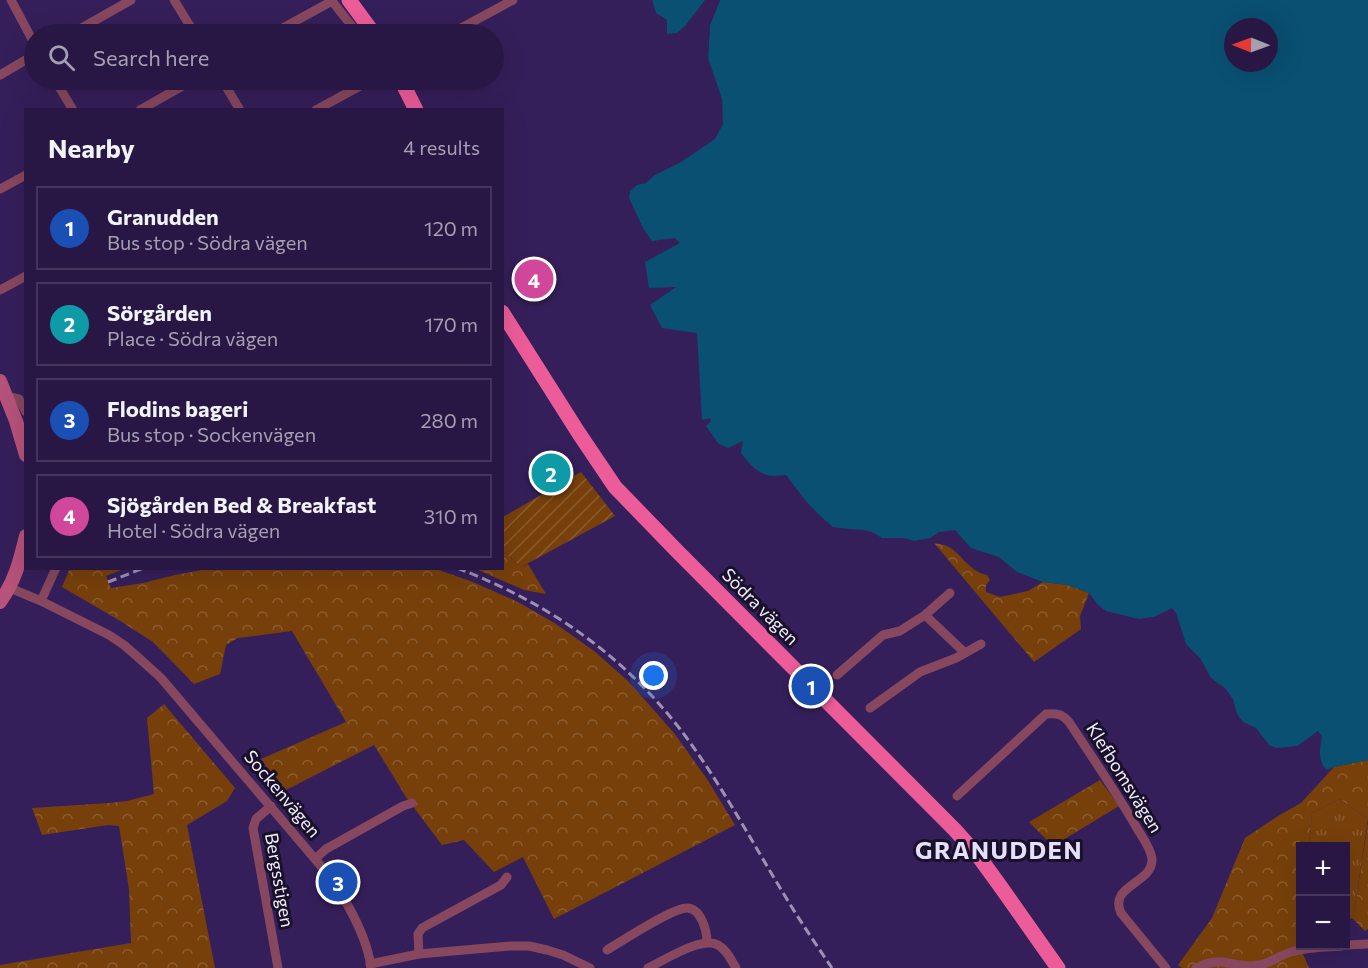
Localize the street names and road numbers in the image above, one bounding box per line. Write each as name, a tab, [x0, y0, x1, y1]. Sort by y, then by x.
street label: Södra vägen	[718, 563, 804, 649]
street label: Klefbomsvägen	[1082, 718, 1168, 837]
street label: Sockenvägen	[240, 745, 326, 841]
street label: Bergsstigen	[261, 831, 299, 929]

